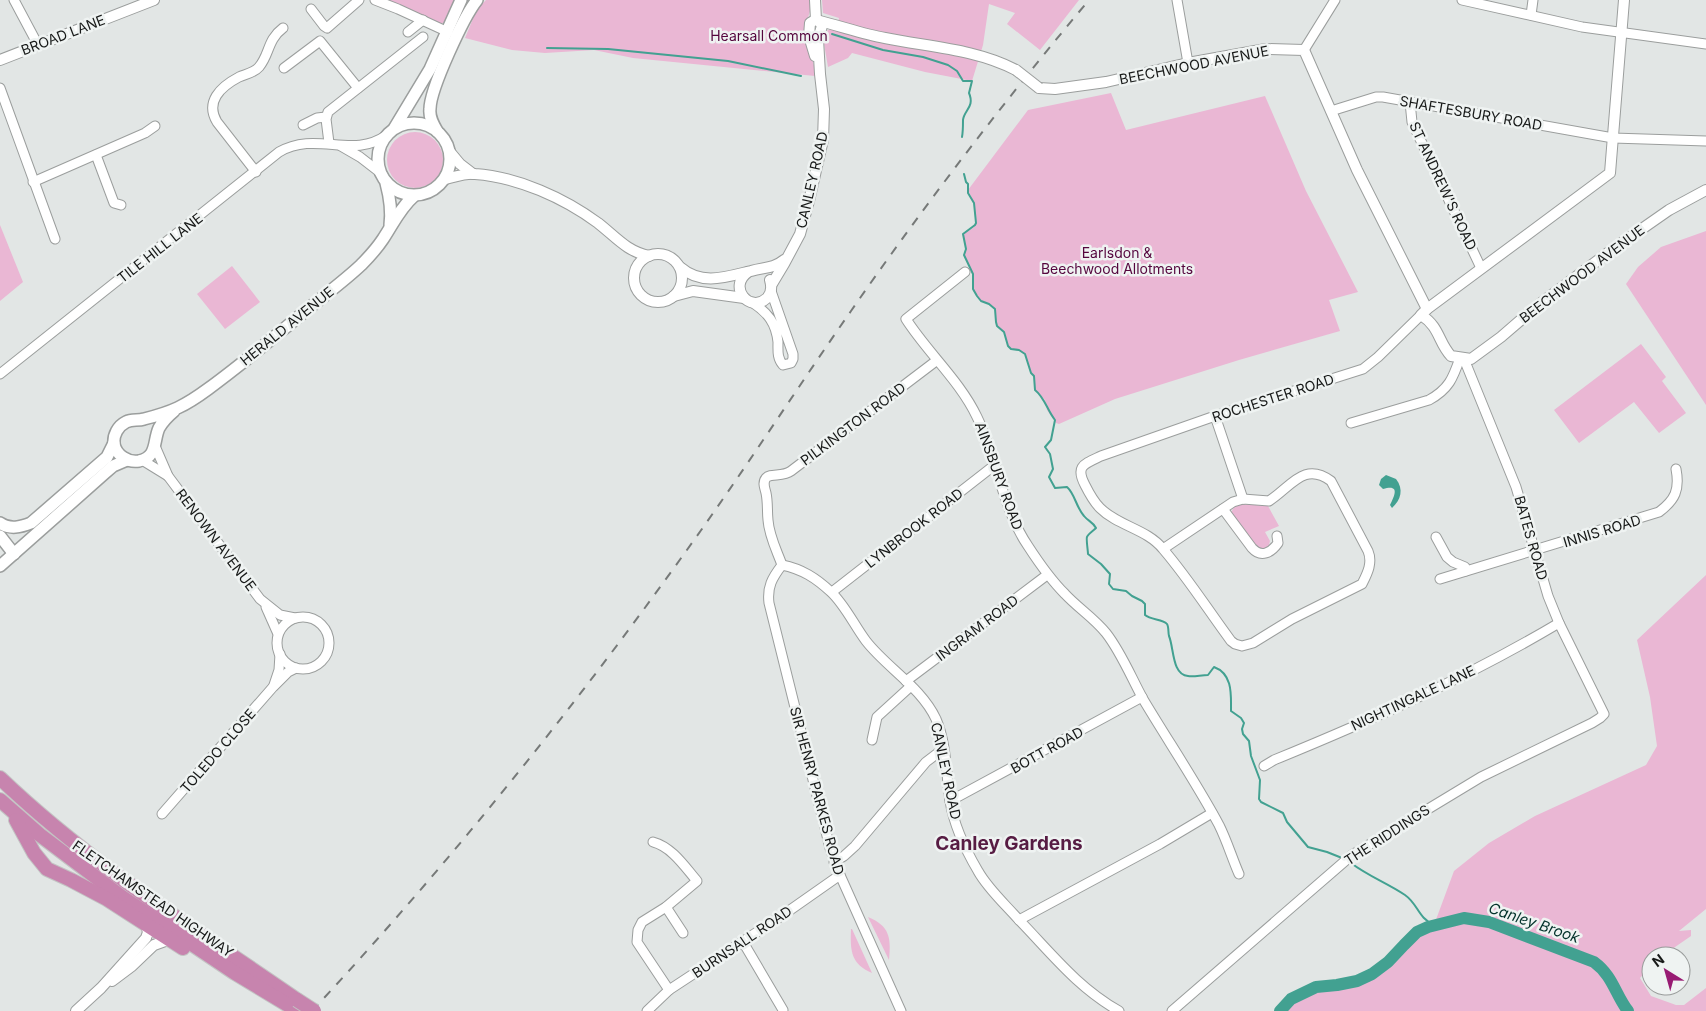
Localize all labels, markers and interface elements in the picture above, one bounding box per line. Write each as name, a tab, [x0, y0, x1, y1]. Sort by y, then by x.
street label: BROAD LANE	[18, 11, 107, 58]
park label: Hearsall Common	[710, 27, 828, 44]
street label: BEECHWOOD AVENUE	[1118, 42, 1270, 87]
street label: SHAFTESBURY ROAD	[1398, 92, 1544, 133]
street label: ST ANDREW'S ROAD	[1406, 119, 1481, 253]
street label: CANLEY ROAD	[792, 130, 831, 230]
street label: TILE HILL LANE	[114, 209, 206, 286]
street label: BEECHWOOD AVENUE	[1516, 221, 1648, 326]
park label: Earlsdon & Beechwood Allotments	[1041, 244, 1193, 277]
street label: HERALD AVENUE	[236, 283, 337, 369]
street label: ROCHESTER ROAD	[1210, 370, 1336, 425]
street label: PILKINGTON ROAD	[797, 379, 909, 469]
street label: AINSBURY ROAD	[972, 420, 1027, 532]
street label: LYNBROOK ROAD	[861, 484, 966, 571]
street label: RENOWN AVENUE	[173, 485, 260, 594]
street label: BATES ROAD	[1511, 494, 1552, 582]
street label: INNIS ROAD	[1561, 511, 1643, 550]
street label: INGRAM ROAD	[932, 591, 1021, 664]
street label: NIGHTINGALE LANE	[1348, 661, 1478, 734]
street label: TOLEDO CLOSE	[176, 705, 259, 796]
street label: SIR HENRY PARKES ROAD	[787, 705, 848, 877]
street label: CANLEY ROAD	[928, 721, 965, 821]
street label: BOTT ROAD	[1007, 723, 1086, 777]
street label: THE RIDDINGS	[1341, 801, 1433, 869]
district label: Canley Gardens	[935, 832, 1083, 855]
street label: FLETCHAMSTEAD HIGHWAY	[70, 836, 237, 961]
water label: Canley Brook	[1486, 898, 1583, 947]
street label: BURNSALL ROAD	[689, 902, 795, 981]
north arrow	[1641, 946, 1691, 996]
text: N	[1648, 950, 1667, 970]

